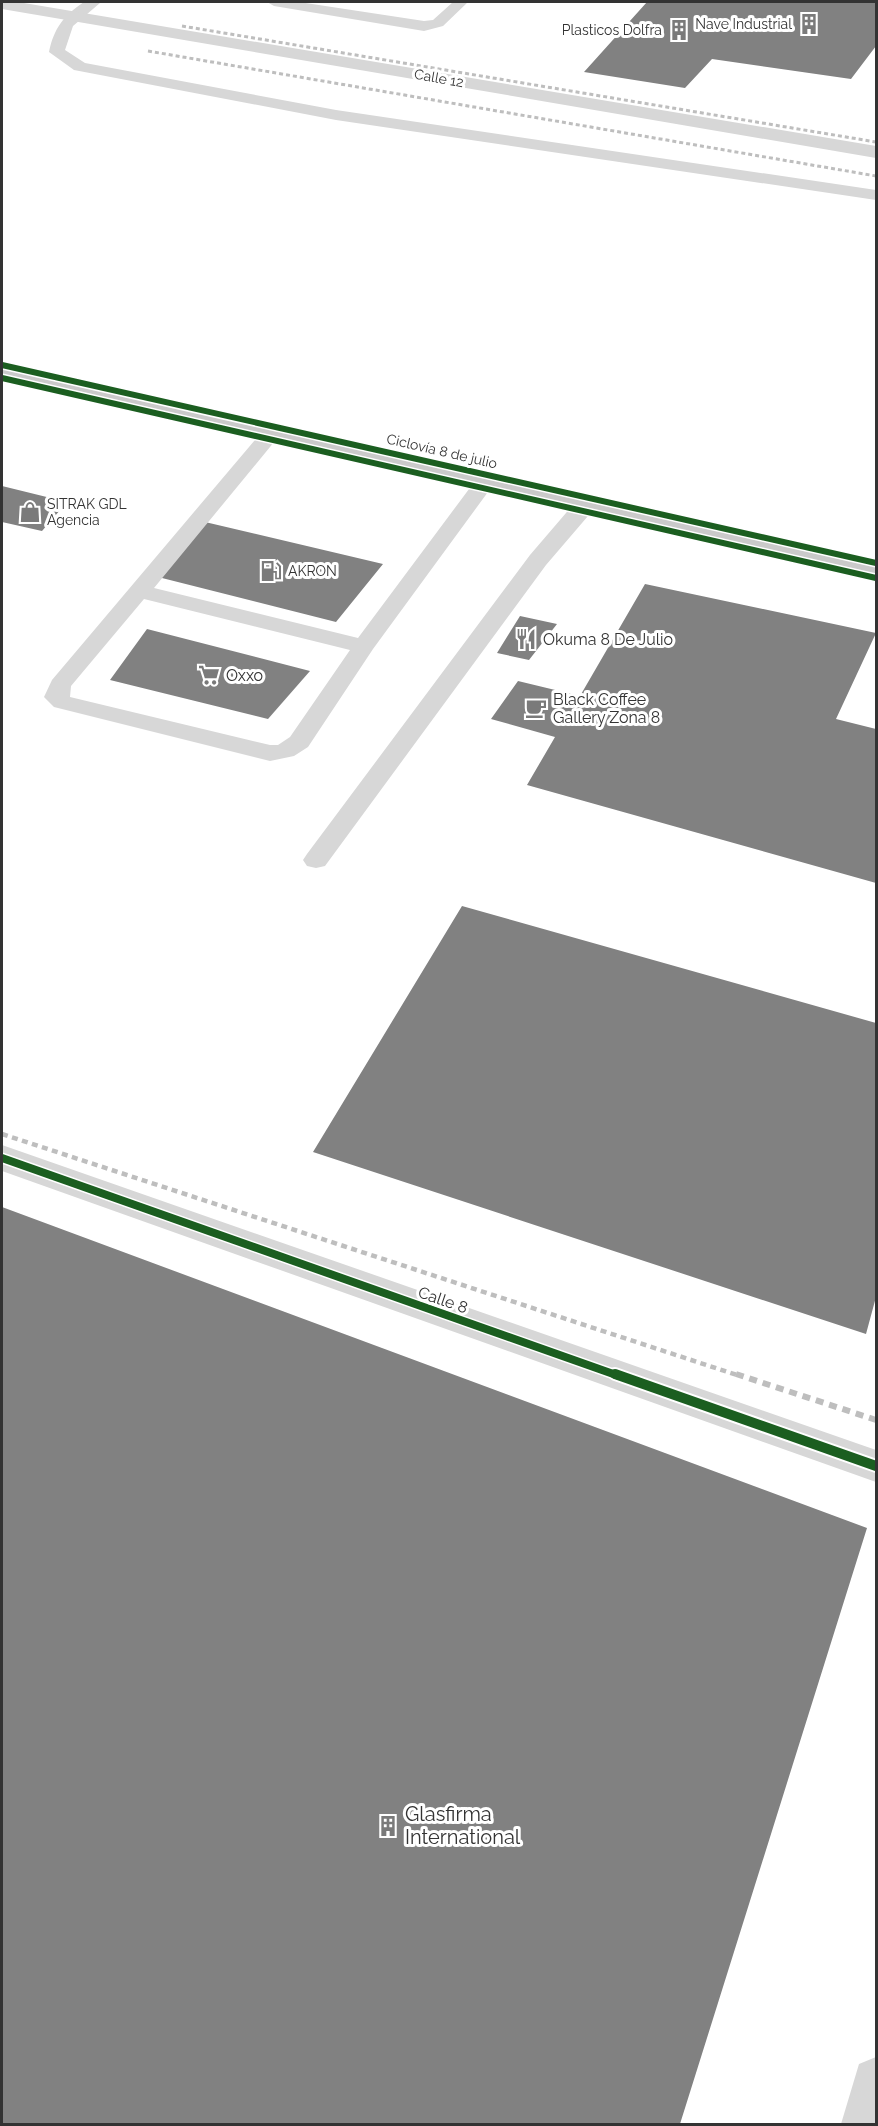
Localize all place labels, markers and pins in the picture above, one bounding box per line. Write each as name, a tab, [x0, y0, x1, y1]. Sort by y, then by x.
building icon: Nave Industrial	[797, 12, 821, 36]
place label: Nave Industrial	[695, 16, 792, 32]
building icon: Plasticos Dolfra	[667, 18, 691, 42]
place label: Plasticos Dolfra	[562, 22, 662, 38]
place label: SITRAK GDL Agencia	[47, 496, 127, 528]
shop icon: SITRAK GDL Agencia	[18, 500, 42, 524]
fuel station icon: AKRON	[259, 559, 283, 583]
place label: AKRON	[288, 563, 337, 579]
restaurant icon: Okuma 8 De Julio	[514, 627, 538, 651]
place label: Okuma 8 De Julio	[543, 630, 673, 649]
supermarket icon: Oxxo	[197, 663, 221, 687]
place label: Oxxo	[226, 666, 263, 685]
place label: Black Coffee Gallery Zona 8	[553, 690, 660, 727]
cafe icon: Black Coffee Gallery Zona 8	[524, 696, 548, 720]
place label: Glasfirma International	[405, 1802, 521, 1849]
building icon: Glasfirma International	[376, 1814, 400, 1838]

